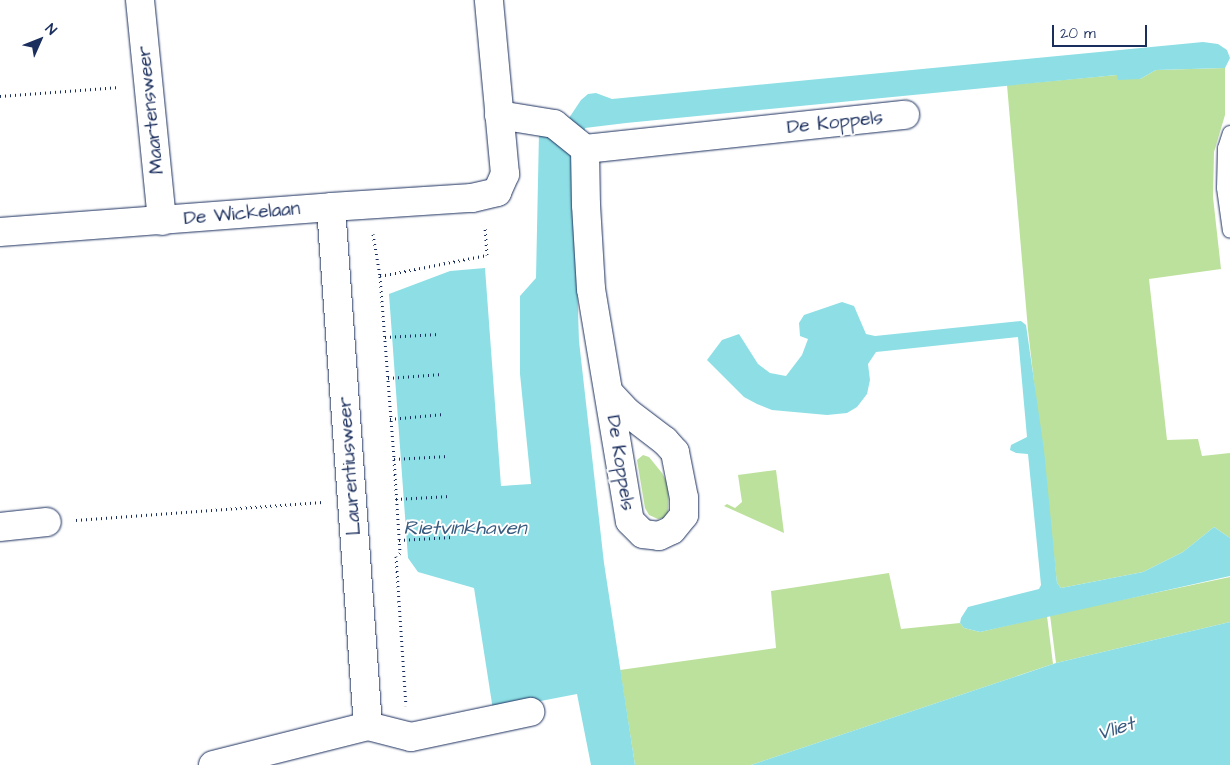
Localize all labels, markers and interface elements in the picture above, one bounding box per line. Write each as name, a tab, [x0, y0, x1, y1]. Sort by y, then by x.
north arrow	[15, 15, 65, 65]
scale bar	[1055, 15, 1150, 47]
text: N	[41, 19, 61, 40]
text: 20 m	[1060, 23, 1096, 44]
street label: Maartensweer	[133, 45, 169, 175]
street label: De Koppels	[786, 107, 884, 139]
street label: De Wickelaan	[183, 198, 301, 230]
street label: Laurentiusweer	[334, 396, 366, 536]
street label: De Koppels	[601, 414, 639, 512]
water label: Rietvinkhaven	[403, 516, 527, 540]
water label: Vliet	[1094, 712, 1138, 746]

